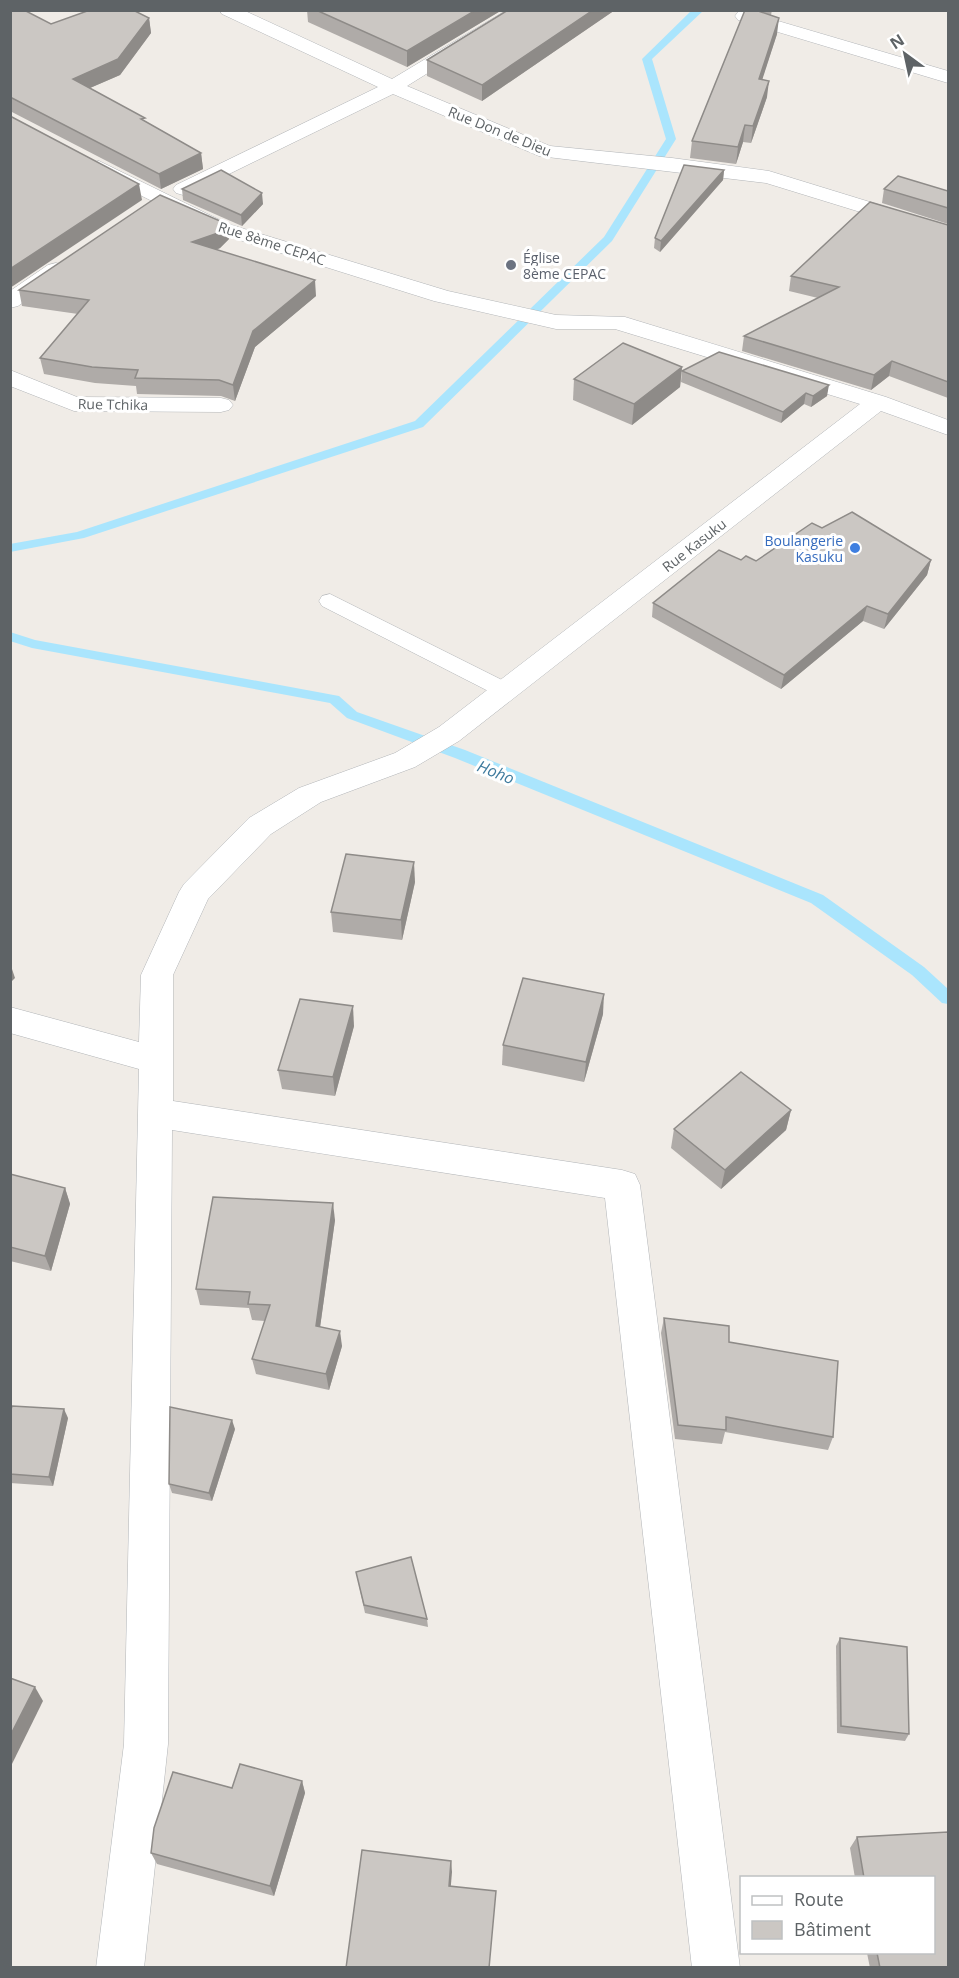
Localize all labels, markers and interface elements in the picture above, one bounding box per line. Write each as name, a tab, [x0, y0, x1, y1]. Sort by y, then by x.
north arrow	[875, 24, 935, 84]
text: N	[885, 29, 908, 54]
street label: Rue Don de Dieu	[446, 102, 554, 160]
street label: Rue 8ème CEPAC	[216, 217, 328, 269]
place label: Église 8ème CEPAC	[523, 248, 606, 283]
marker: Église 8ème CEPAC	[504, 258, 518, 272]
street label: Rue Tchika	[78, 394, 148, 414]
street label: Rue Kasuku	[658, 514, 730, 576]
place label: Boulangerie Kasuku	[764, 531, 843, 566]
marker: Boulangerie Kasuku	[848, 541, 862, 555]
water label: Hoho	[474, 755, 518, 789]
legend	[740, 1876, 935, 1954]
text: Route	[794, 1887, 844, 1911]
text: Bâtiment	[794, 1917, 871, 1941]

